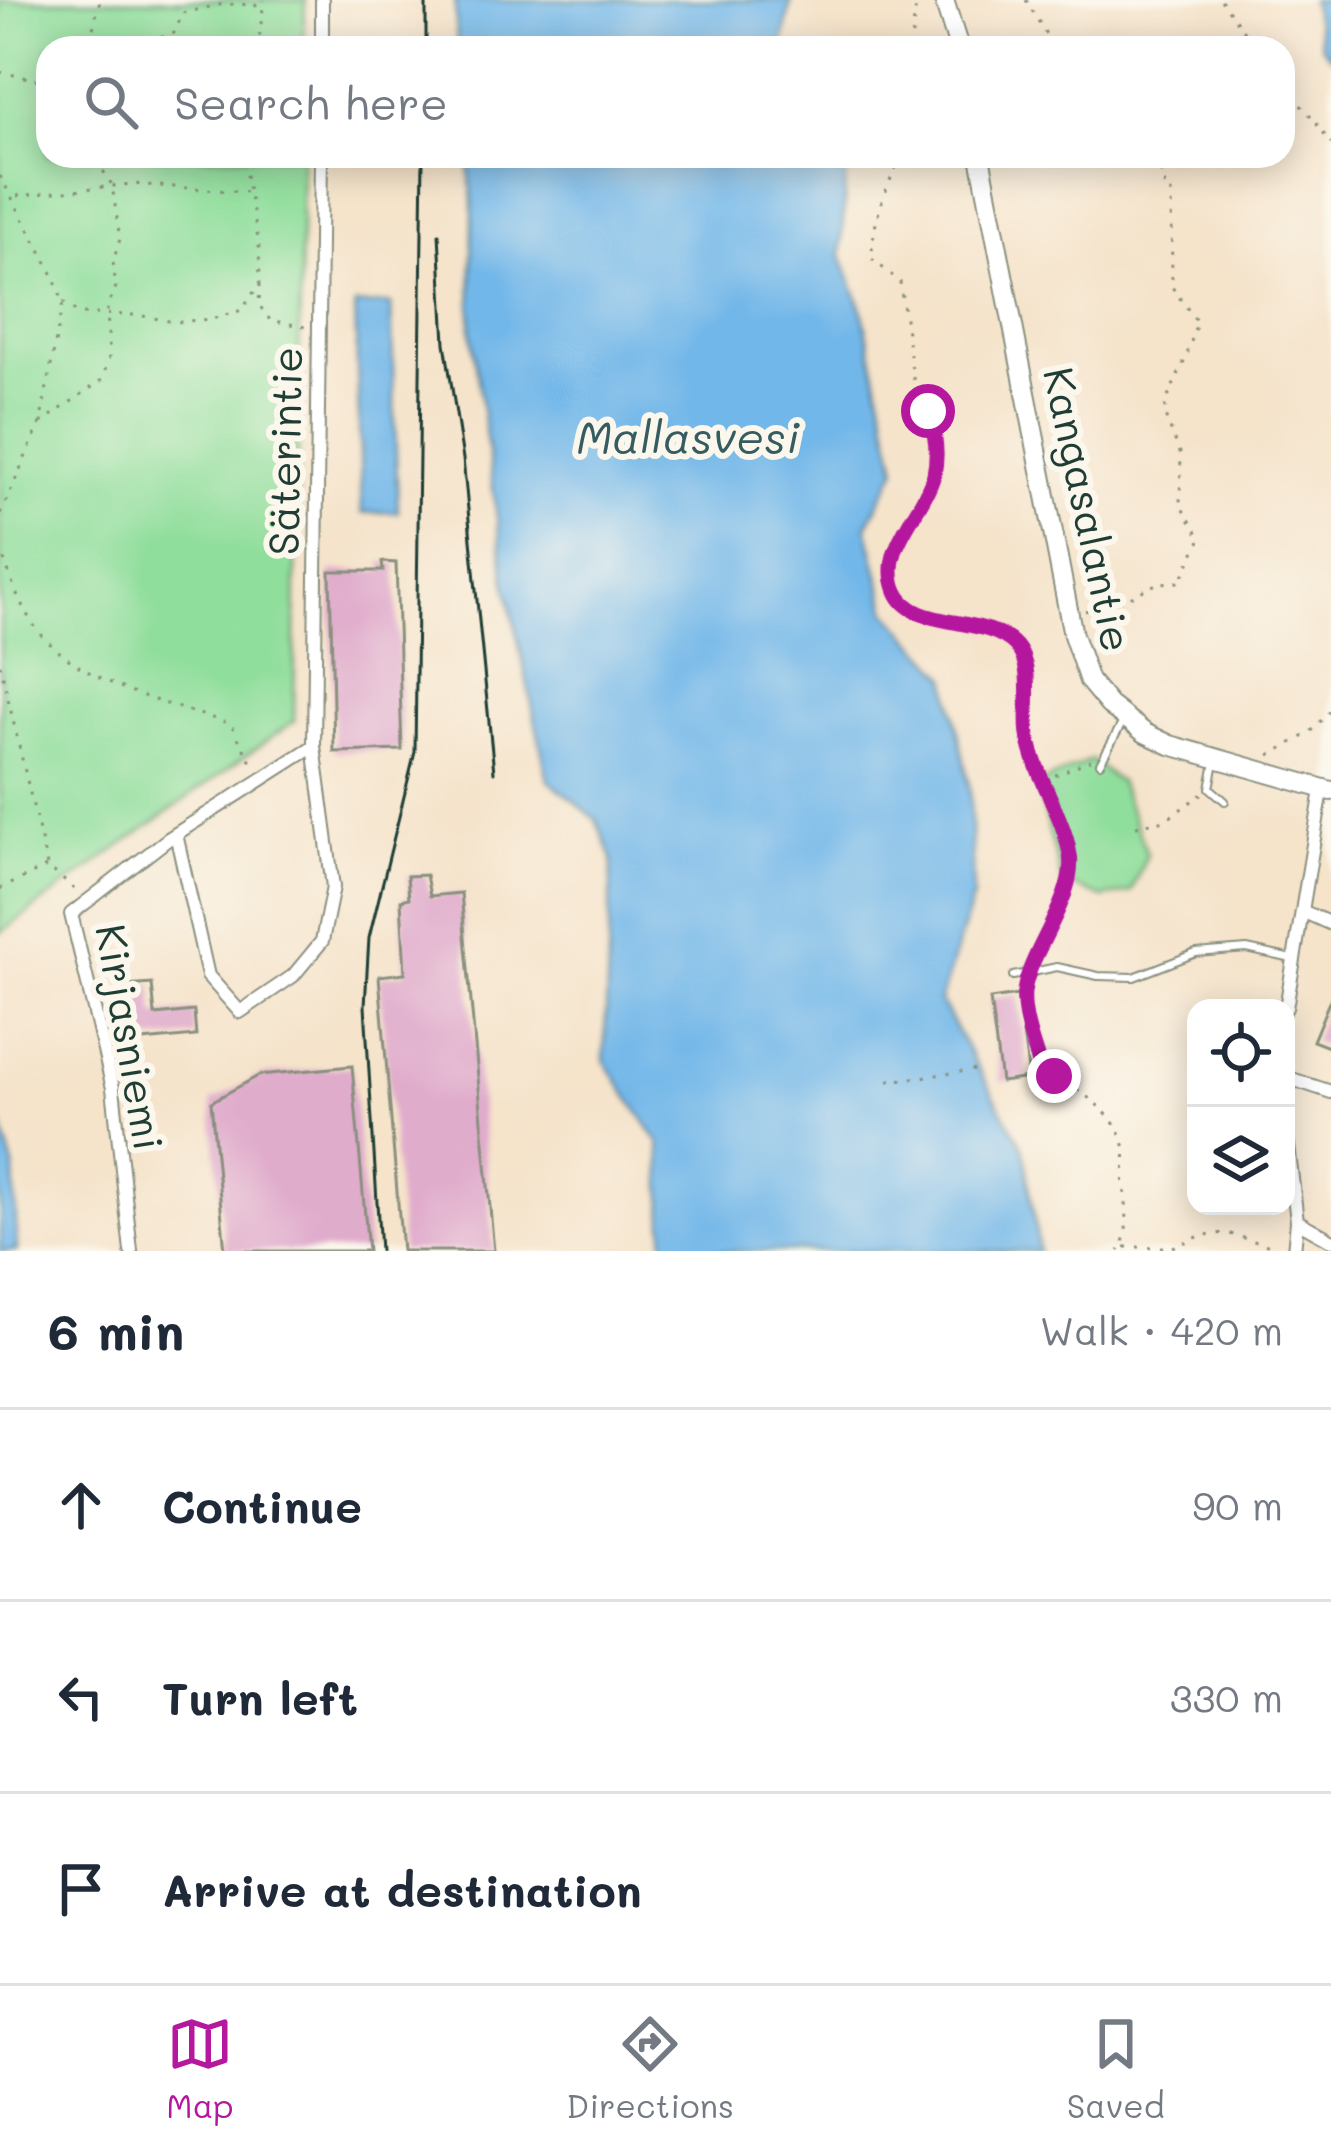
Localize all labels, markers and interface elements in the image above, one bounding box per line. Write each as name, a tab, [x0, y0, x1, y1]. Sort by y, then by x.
search box	[36, 36, 1295, 168]
icon: search	[78, 69, 144, 135]
text: Search here	[174, 73, 448, 131]
street label: Säterintie	[255, 346, 313, 556]
street label: Kangasalantie	[1032, 362, 1146, 656]
route start	[901, 384, 955, 438]
water label: Mallasvesi	[576, 407, 800, 465]
street label: Kirjasniemi	[84, 920, 178, 1154]
map controls	[1187, 999, 1295, 1215]
button: locate	[1187, 999, 1295, 1107]
route end	[1027, 1049, 1081, 1103]
button: layers	[1187, 1107, 1295, 1215]
text: 6 min	[48, 1296, 184, 1363]
text: Walk · 420 m	[1040, 1304, 1283, 1355]
icon: ahead	[48, 1472, 114, 1538]
text: Continue	[162, 1476, 362, 1534]
text: 90 m	[1192, 1479, 1283, 1530]
icon: left	[48, 1664, 114, 1730]
text: Turn left	[162, 1668, 358, 1726]
text: 330 m	[1170, 1671, 1283, 1722]
icon: arrive	[48, 1856, 114, 1922]
text: Arrive at destination	[162, 1860, 642, 1918]
tab: Map	[166, 2011, 234, 2126]
tab: Directions	[566, 2011, 734, 2126]
tab: Saved	[1067, 2011, 1165, 2126]

